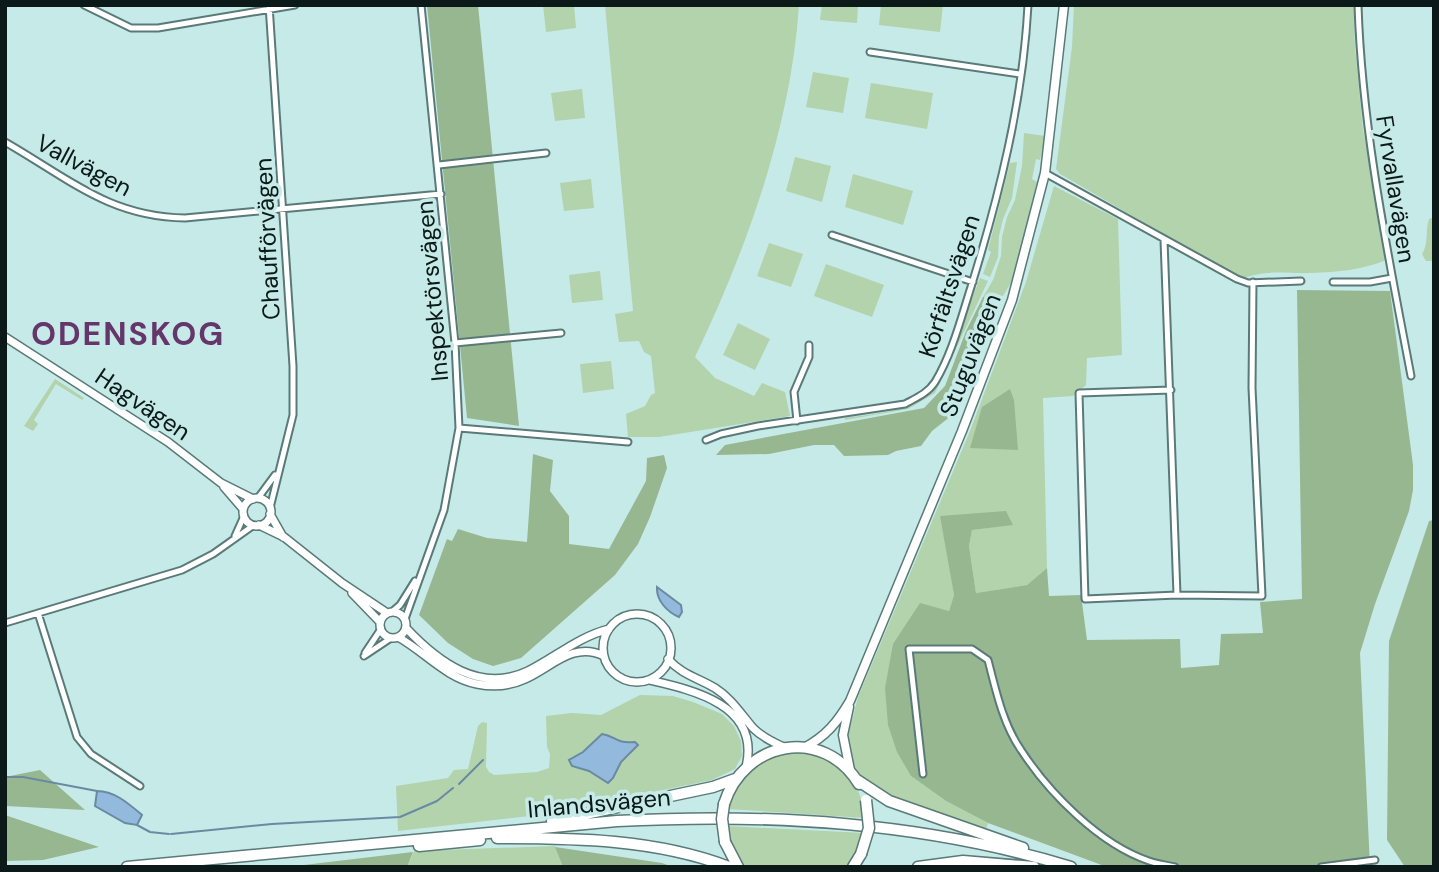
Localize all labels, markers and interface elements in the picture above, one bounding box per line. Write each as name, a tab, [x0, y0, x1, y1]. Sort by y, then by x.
street label: Fyrvallavägen	[1369, 113, 1423, 265]
street label: Vallvägen	[31, 127, 137, 203]
street label: Chaufförvägen	[247, 157, 287, 321]
street label: Inspektörsvägen	[409, 199, 455, 383]
street label: Körfältsvägen	[911, 211, 987, 361]
street label: Stuguvägen	[932, 289, 1008, 421]
district label: ODENSKOG	[31, 313, 225, 355]
street label: Hagvägen	[89, 361, 197, 447]
street label: Inlandsvägen	[526, 781, 672, 825]

